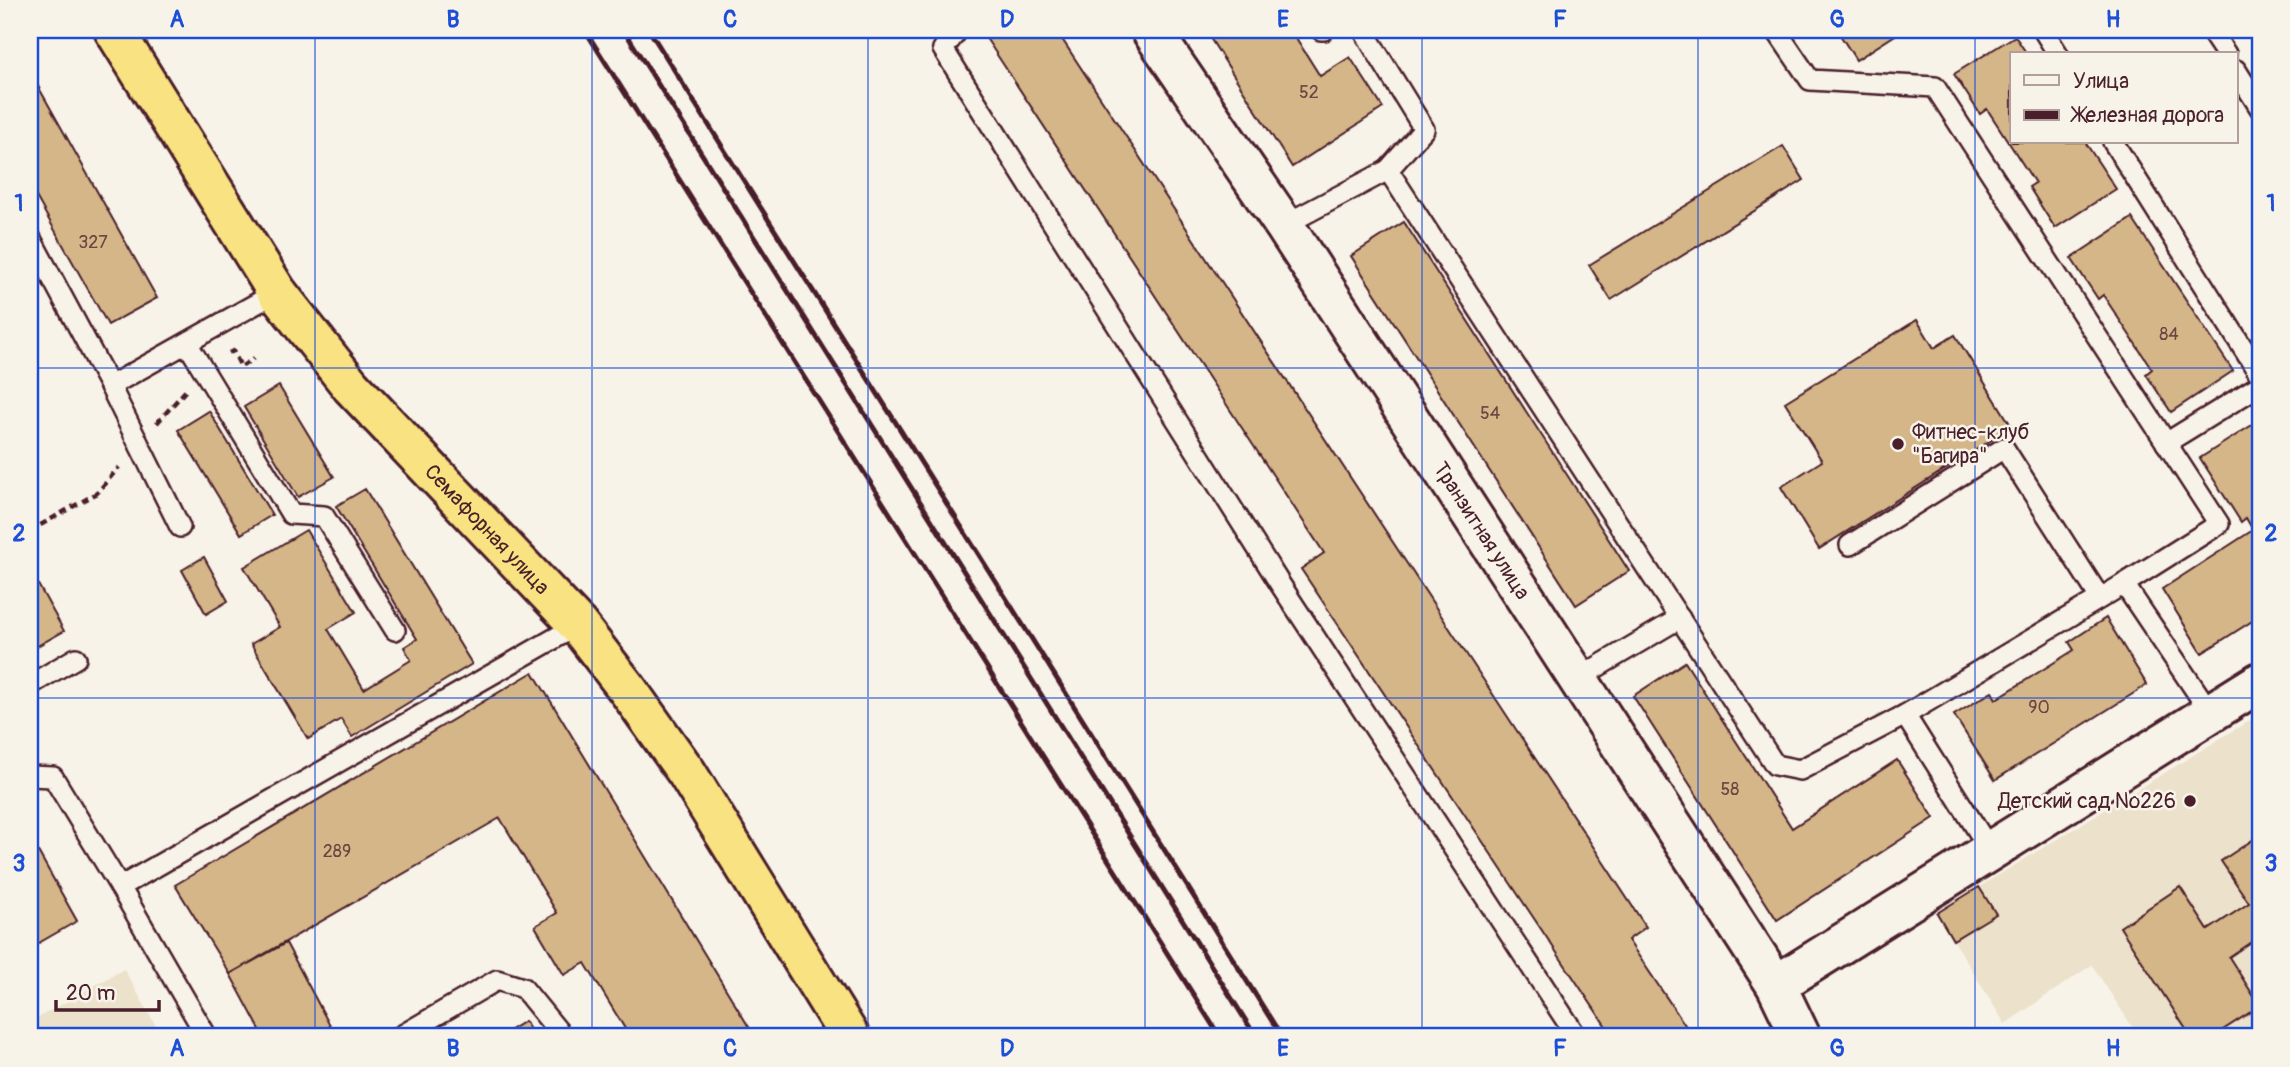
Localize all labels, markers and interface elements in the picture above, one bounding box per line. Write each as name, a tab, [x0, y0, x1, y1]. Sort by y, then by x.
text: A	[170, 5, 185, 34]
text: B	[446, 5, 460, 34]
text: C	[723, 5, 737, 34]
text: D	[1000, 5, 1014, 34]
text: E	[1277, 5, 1289, 34]
text: F	[1553, 5, 1567, 34]
text: G	[1829, 5, 1845, 34]
text: H	[2106, 5, 2120, 34]
legend	[2010, 52, 2238, 144]
text: Улица	[2073, 68, 2129, 95]
house number: 52	[1299, 81, 1319, 104]
text: Железная дорога	[2070, 102, 2224, 129]
text: 1	[15, 189, 24, 218]
text: 1	[2267, 189, 2276, 218]
house number: 327	[78, 231, 108, 254]
house number: 84	[2159, 323, 2179, 346]
house number: 54	[1480, 402, 1501, 425]
place label: Фитнес-клуб "Багира"	[1912, 419, 2029, 470]
marker: Фитнес-клуб "Багира"	[1890, 436, 1906, 452]
street label: Транзитная улица	[1427, 457, 1536, 605]
street label: Семафорная улица	[419, 459, 556, 600]
text: 2	[13, 519, 26, 548]
text: 2	[2265, 519, 2278, 548]
house number: 90	[2028, 696, 2050, 719]
house number: 58	[1721, 778, 1739, 801]
place label: Детский сад №226	[1997, 788, 2176, 815]
marker: Детский сад №226	[2182, 793, 2198, 809]
house number: 289	[323, 840, 351, 863]
text: 3	[13, 849, 25, 878]
text: 3	[2265, 849, 2277, 878]
scale bar	[56, 969, 159, 1013]
text: 20 m	[66, 980, 115, 1007]
text: A	[170, 1034, 185, 1063]
text: B	[446, 1034, 460, 1063]
text: C	[723, 1034, 737, 1063]
text: D	[1000, 1034, 1014, 1063]
text: E	[1277, 1034, 1289, 1063]
text: F	[1553, 1034, 1567, 1063]
text: G	[1829, 1034, 1845, 1063]
text: H	[2106, 1034, 2120, 1063]

